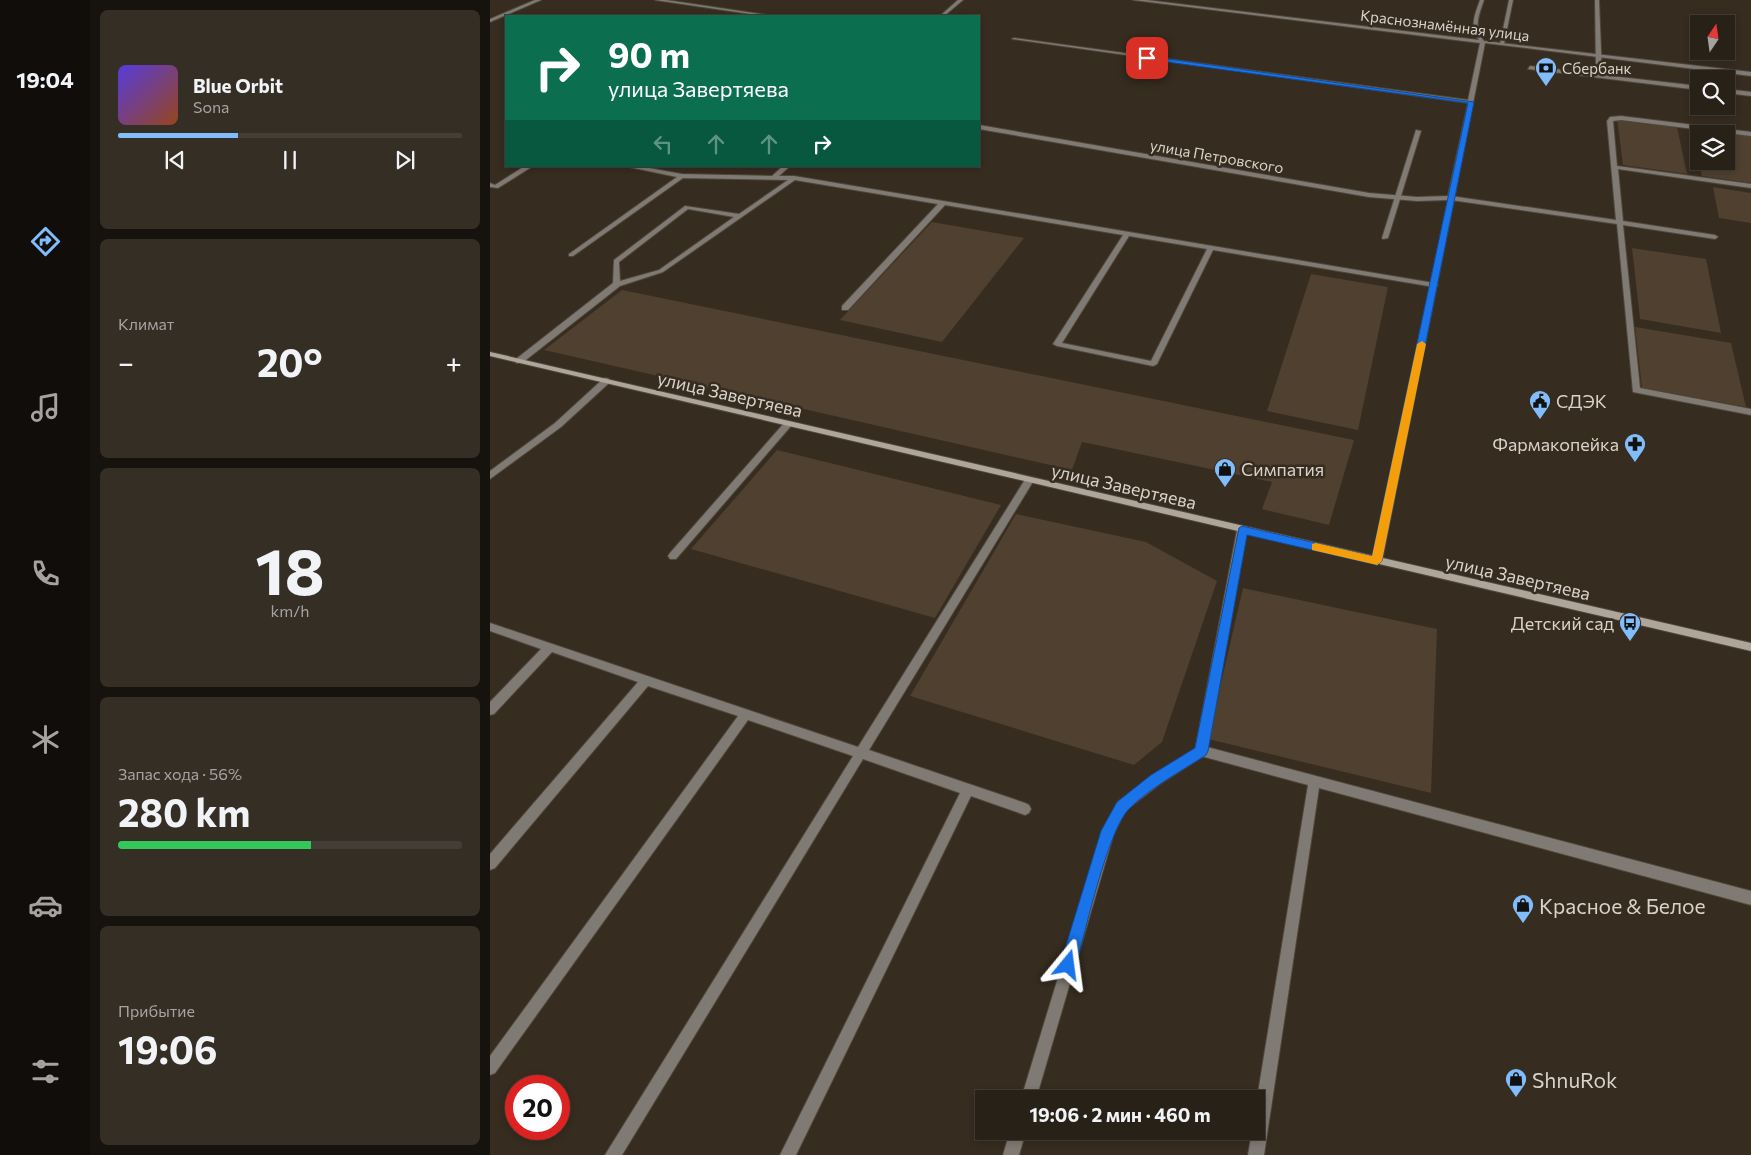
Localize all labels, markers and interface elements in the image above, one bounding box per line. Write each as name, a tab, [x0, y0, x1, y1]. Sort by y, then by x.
street label: Краснознамённая улица	[1359, 6, 1531, 44]
north arrow	[1690, 15, 1735, 60]
map controls	[1690, 15, 1735, 170]
text: 90 m	[608, 32, 690, 75]
icon: right	[525, 35, 590, 100]
pin	[1126, 37, 1168, 79]
icon: arrive	[1133, 44, 1161, 72]
bank icon: Сбербанк	[1534, 56, 1558, 87]
place label: Сбербанк	[1562, 59, 1632, 77]
text: 19:04	[16, 66, 74, 93]
button: search	[1690, 70, 1735, 115]
text: Blue Orbit	[193, 74, 283, 97]
text: улица Завертяева	[608, 75, 789, 102]
text: Sona	[193, 97, 229, 116]
button: layers	[1690, 125, 1735, 170]
icon: left	[649, 130, 677, 158]
icon: ahead	[702, 130, 730, 158]
icon: ahead	[755, 130, 783, 158]
icon: right	[808, 130, 836, 158]
street label: улица Петровского	[1149, 135, 1285, 177]
icon: previous	[161, 146, 189, 174]
icon: pause	[276, 146, 304, 174]
icon: next	[391, 146, 419, 174]
icon: directions	[28, 224, 63, 259]
text: Климат	[118, 314, 174, 333]
text: 20°	[257, 338, 323, 385]
text: −	[118, 345, 134, 379]
text: +	[446, 345, 462, 379]
street label: улица Завертяева	[655, 367, 805, 421]
public building icon: СДЭК	[1528, 389, 1552, 420]
icon: music	[28, 390, 63, 425]
place label: СДЭК	[1556, 390, 1607, 412]
pharmacy icon: Фармакопейка	[1623, 432, 1647, 463]
place label: Фармакопейка	[1493, 433, 1619, 455]
shop icon: Симпатия	[1213, 457, 1237, 488]
place label: Симпатия	[1241, 458, 1324, 480]
street label: улица Завертяева	[1049, 459, 1199, 513]
text: 18	[255, 529, 325, 608]
street label: улица Завертяева	[1443, 550, 1593, 604]
icon: phone	[28, 556, 63, 591]
text: km/h	[271, 601, 309, 620]
bus stop icon: Детский сад	[1618, 611, 1642, 642]
place label: Детский сад	[1511, 612, 1614, 634]
icon: climate	[28, 722, 63, 757]
text: Запас хода · 56%	[118, 764, 242, 783]
text: 280 km	[118, 788, 250, 835]
icon: car	[28, 888, 63, 923]
shop icon: Красное & Белое	[1511, 893, 1535, 924]
place label: Красное & Белое	[1539, 893, 1706, 918]
position arrow	[1041, 938, 1093, 990]
text: Прибытие	[118, 1001, 195, 1020]
text: 19:06	[118, 1025, 217, 1072]
icon: filters	[28, 1054, 63, 1089]
shop icon: ShnuRok	[1504, 1067, 1528, 1098]
place label: ShnuRok	[1532, 1067, 1617, 1092]
speed limit sign: 20	[505, 1075, 570, 1140]
text: 19:06 · 2 мин · 460 m	[1029, 1103, 1211, 1126]

